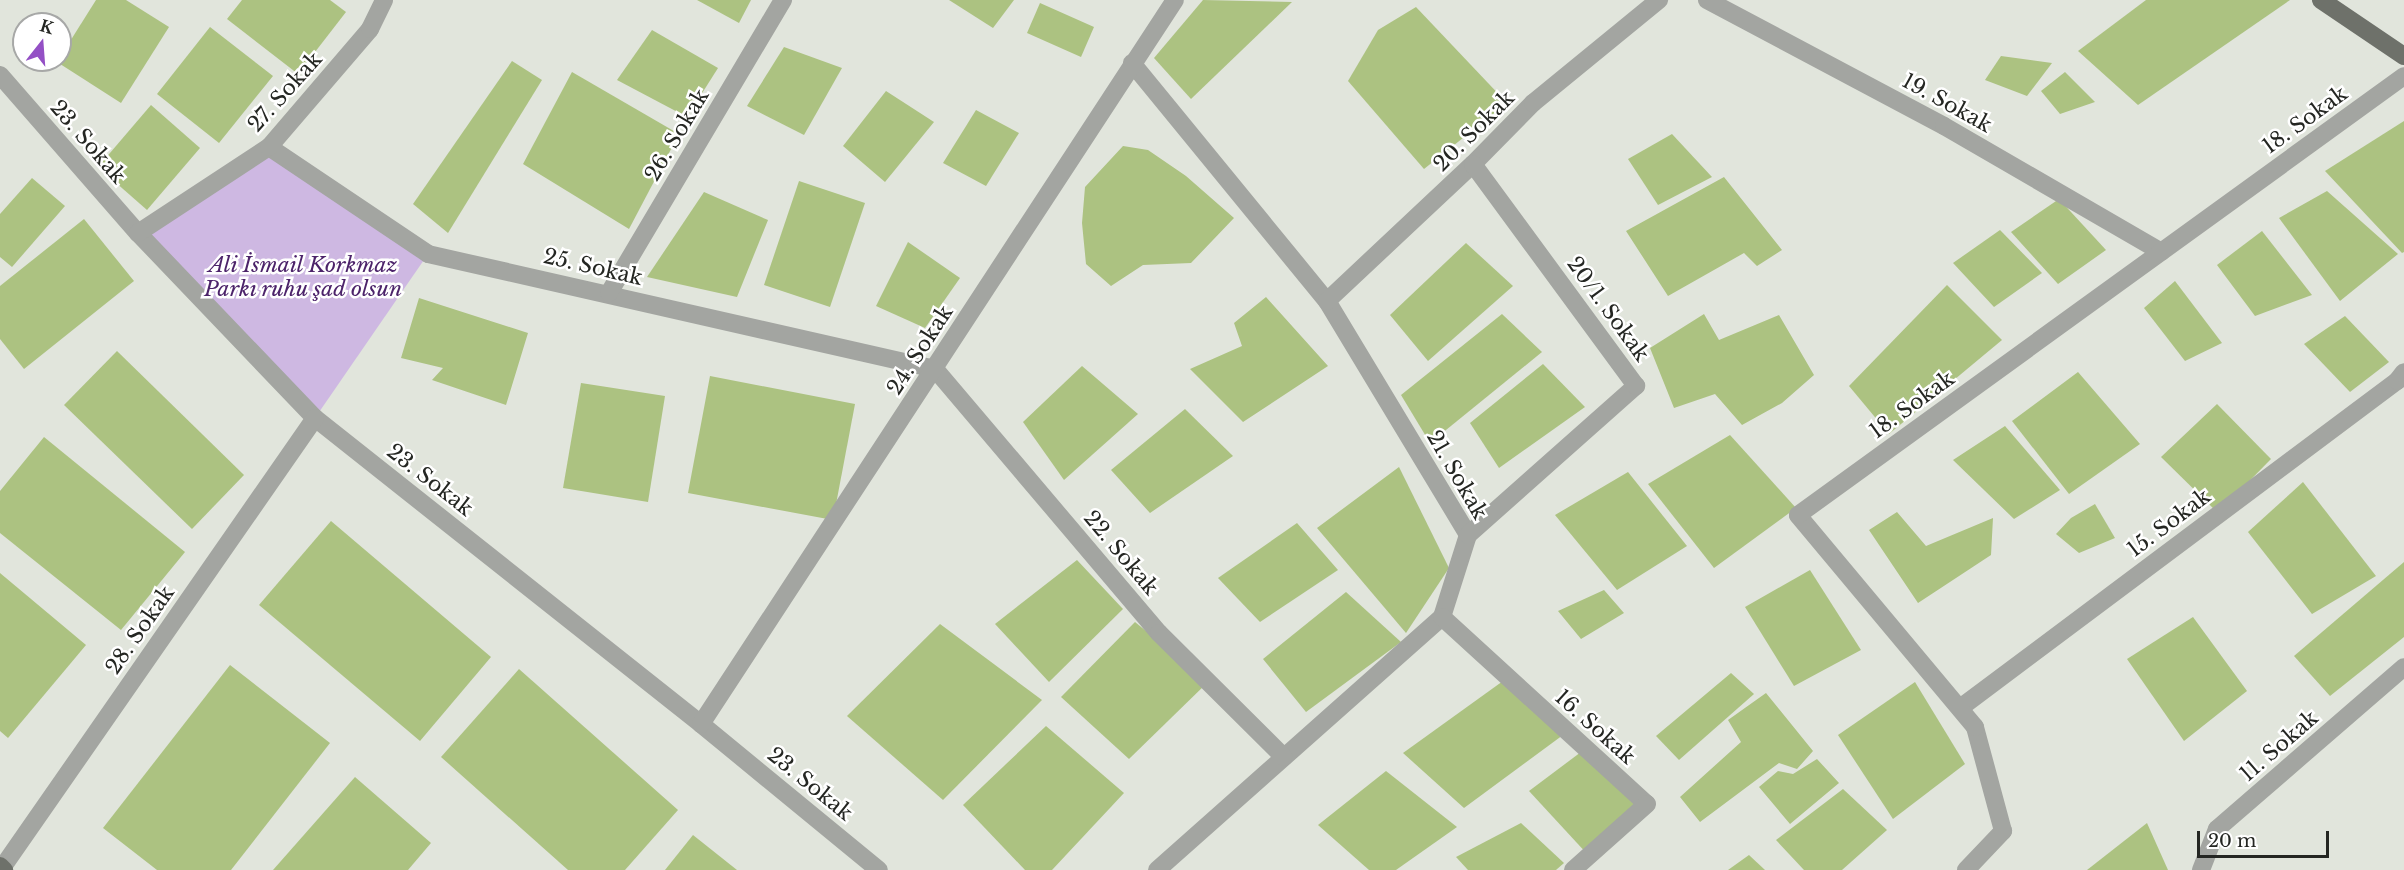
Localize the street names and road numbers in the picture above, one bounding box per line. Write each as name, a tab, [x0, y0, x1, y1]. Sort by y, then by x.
street label: 27. Sokak	[243, 47, 327, 137]
street label: 19. Sokak	[1898, 68, 1996, 138]
street label: 18. Sokak	[2258, 81, 2352, 159]
street label: 26. Sokak	[640, 84, 714, 186]
street label: 20. Sokak	[1428, 85, 1520, 177]
street label: 23. Sokak	[45, 95, 131, 189]
street label: 25. Sokak	[541, 243, 645, 291]
street label: 20/1. Sokak	[1562, 252, 1654, 366]
street label: 24. Sokak	[882, 301, 958, 399]
street label: 18. Sokak	[1865, 366, 1959, 444]
street label: 21. Sokak	[1421, 426, 1493, 524]
street label: 23. Sokak	[382, 439, 478, 521]
street label: 15. Sokak	[2122, 484, 2216, 562]
street label: 22. Sokak	[1078, 506, 1164, 600]
street label: 28. Sokak	[100, 581, 180, 679]
street label: 16. Sokak	[1550, 684, 1640, 770]
street label: 11. Sokak	[2235, 705, 2323, 787]
street label: 23. Sokak	[762, 742, 858, 826]

